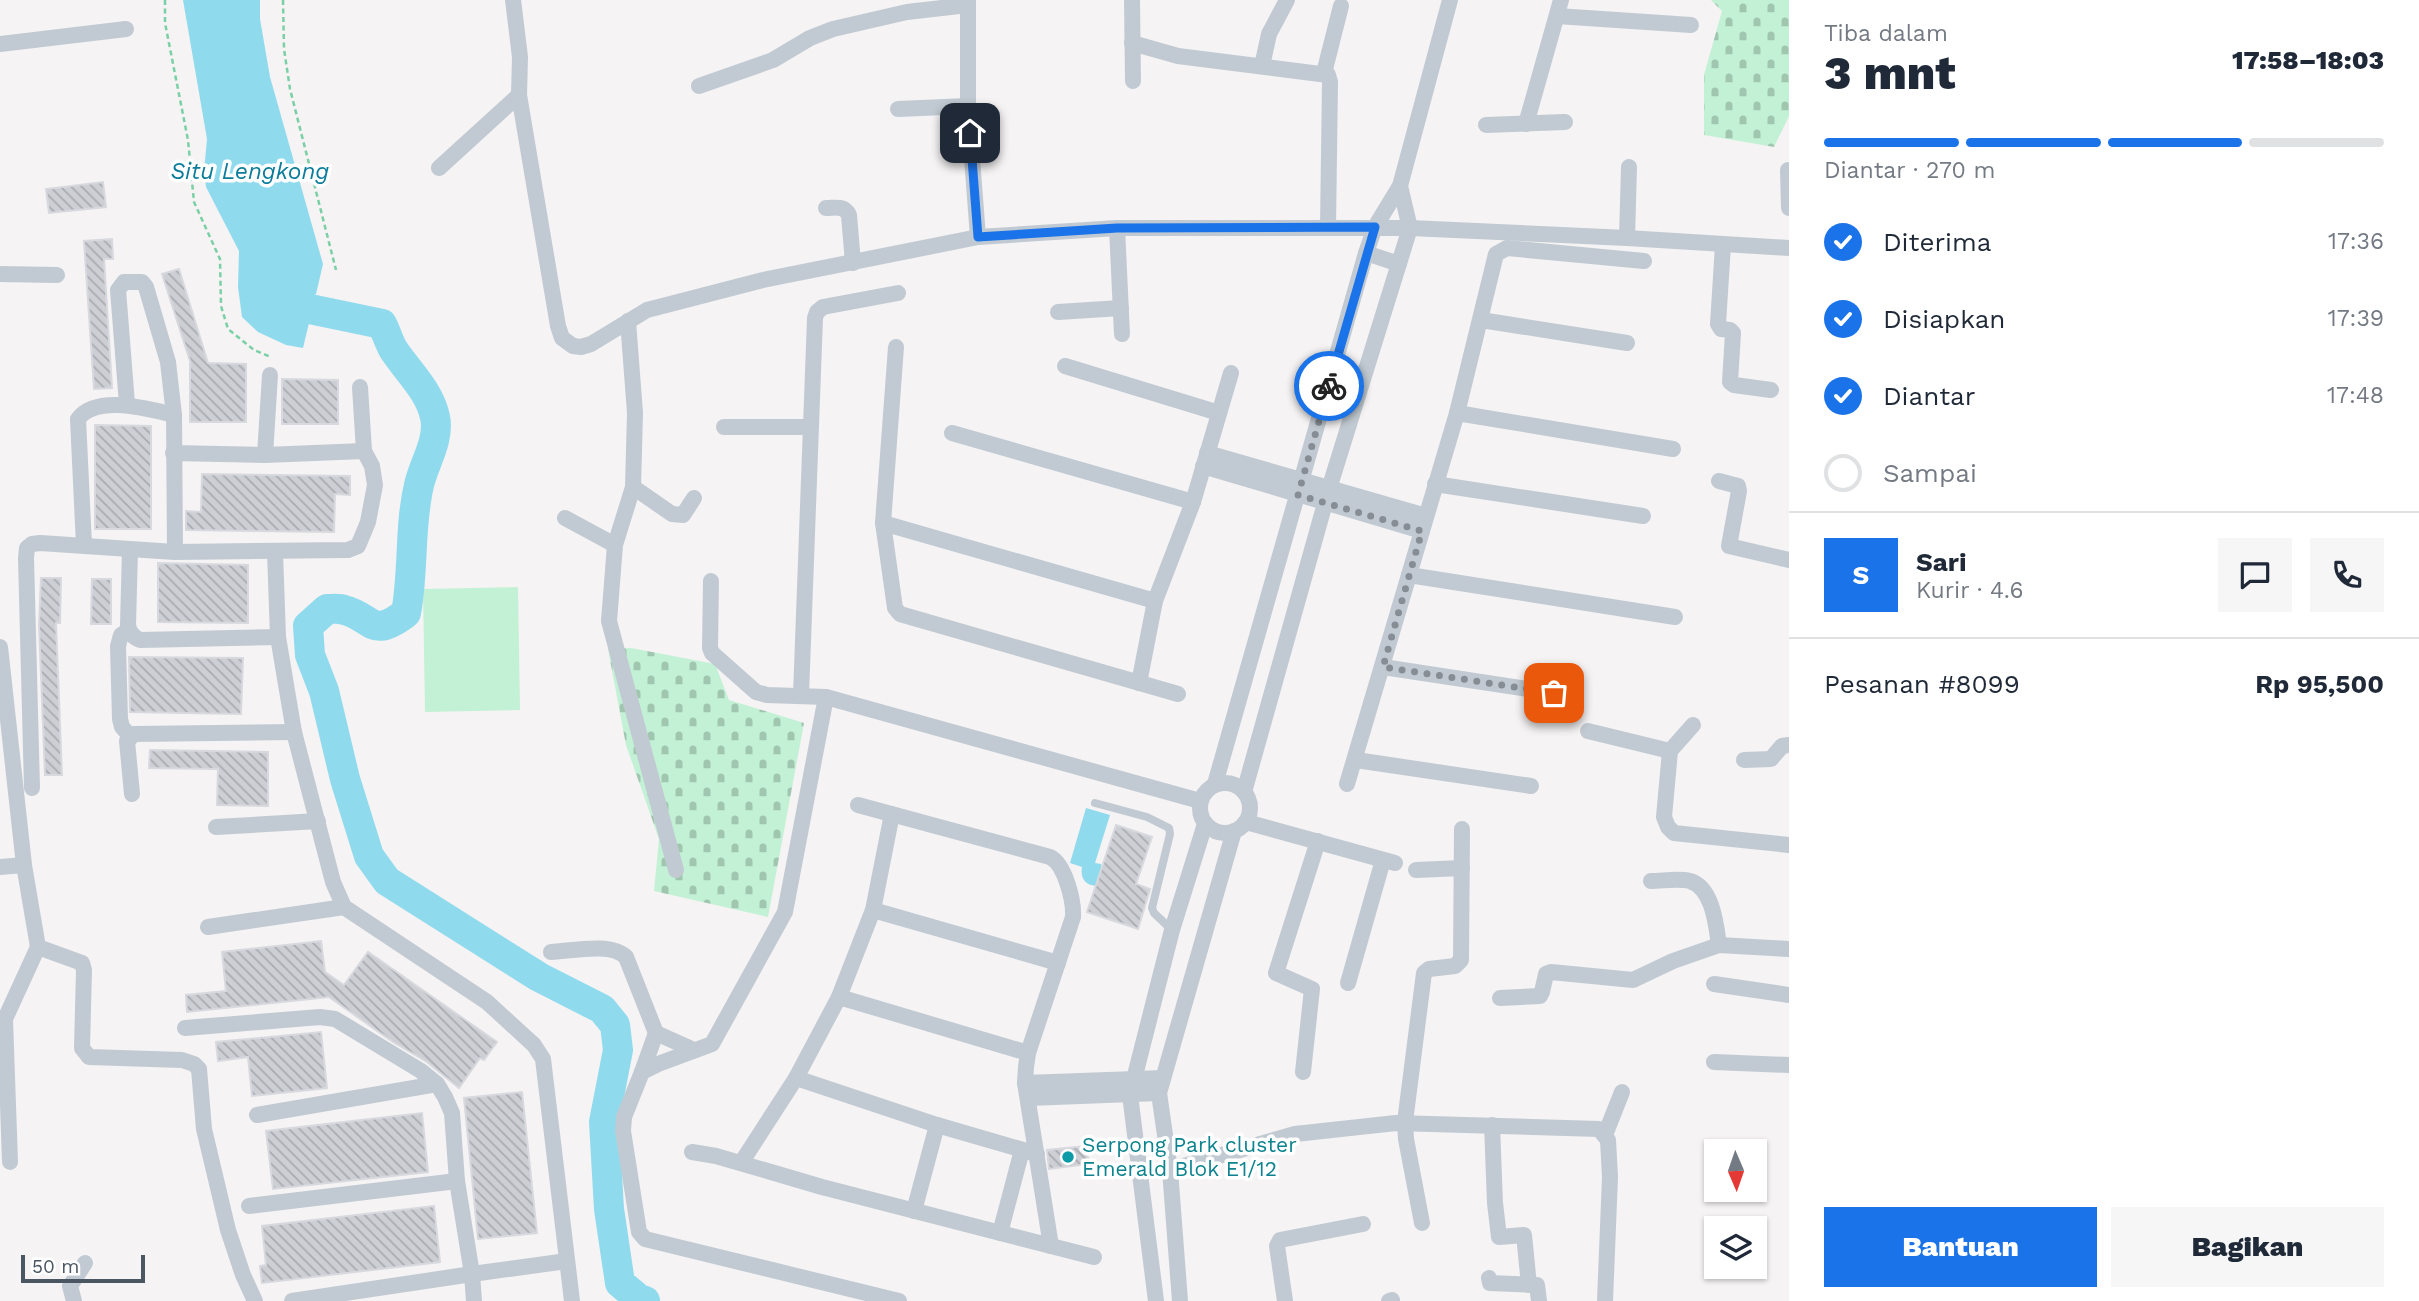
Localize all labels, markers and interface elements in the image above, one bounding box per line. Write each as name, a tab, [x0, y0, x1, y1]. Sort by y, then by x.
text: Tiba dalam	[1824, 20, 1948, 47]
text: 17:58–18:03	[2232, 45, 2384, 75]
text: 3 mnt	[1824, 46, 1956, 100]
pin	[940, 103, 1000, 163]
icon: home	[951, 114, 989, 152]
text: Diantar · 270 m	[1824, 157, 1996, 184]
water label: Situ Lengkong	[171, 158, 329, 185]
icon: check	[1824, 223, 1862, 261]
text: Diterima	[1883, 227, 1991, 257]
text: 17:36	[2328, 228, 2384, 255]
icon: check	[1824, 300, 1862, 338]
text: Disiapkan	[1883, 304, 2005, 334]
text: 17:39	[2328, 305, 2384, 332]
courier	[1294, 351, 1364, 421]
icon: bike	[1310, 367, 1348, 405]
icon: check	[1824, 377, 1862, 415]
text: Diantar	[1883, 381, 1975, 411]
text: 17:48	[2327, 382, 2384, 409]
text: Sampai	[1883, 458, 1977, 488]
button: chat	[2218, 538, 2292, 612]
button: phone	[2310, 538, 2384, 612]
text: Sari	[1916, 547, 1966, 577]
text: S	[1853, 560, 1869, 590]
text: Kurir · 4.6	[1916, 577, 2024, 604]
pin	[1524, 663, 1584, 723]
text: Pesanan #8099	[1824, 669, 2020, 699]
text: Rp 95,500	[2255, 669, 2384, 699]
icon: bag	[1535, 674, 1573, 712]
place label: Serpong Park cluster Emerald Blok E1/12	[1082, 1132, 1297, 1181]
north arrow	[1704, 1139, 1768, 1202]
map controls	[1704, 1139, 1767, 1279]
marker: Serpong Park cluster Emerald Blok E1/12	[1060, 1149, 1076, 1165]
button: Bantuan	[1824, 1207, 2097, 1287]
button: Bagikan	[2111, 1207, 2384, 1287]
button: layers	[1704, 1216, 1767, 1279]
scale bar	[21, 1252, 145, 1284]
text: 50 m	[32, 1255, 79, 1278]

